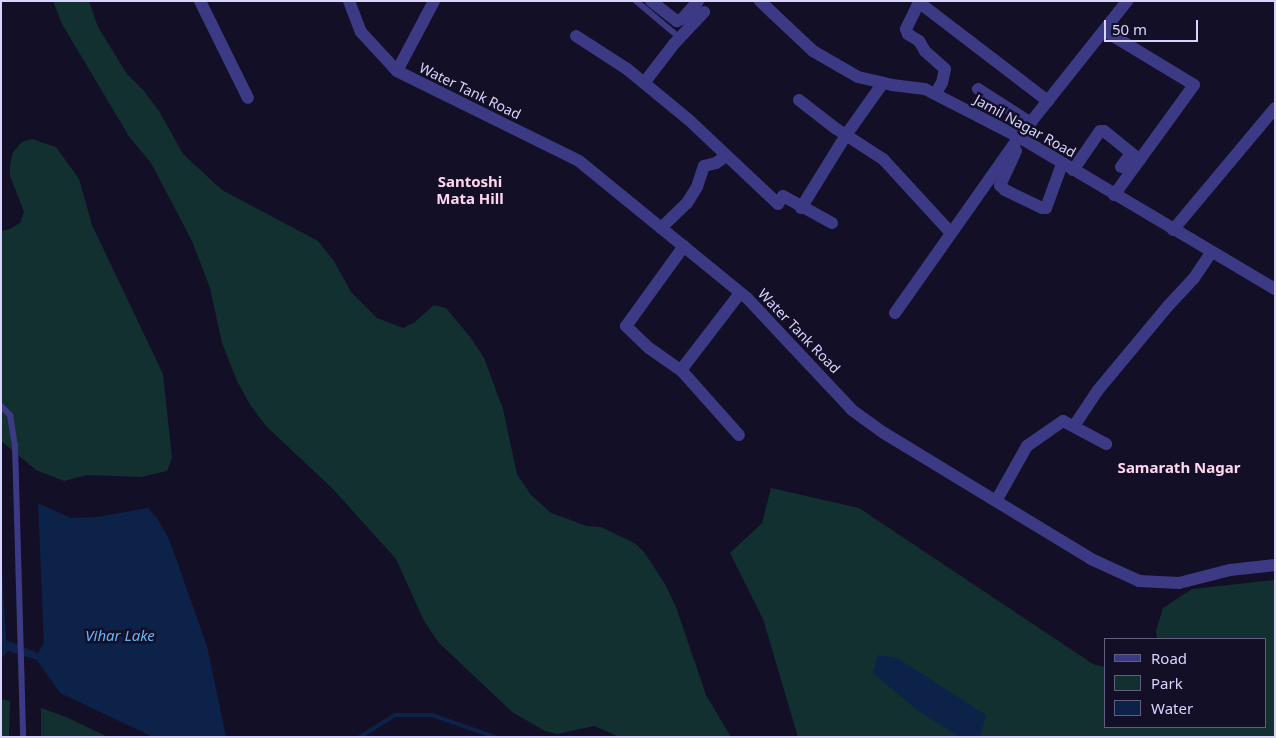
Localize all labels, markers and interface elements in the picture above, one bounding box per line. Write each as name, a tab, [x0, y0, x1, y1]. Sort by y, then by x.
scale bar	[1106, 10, 1200, 42]
text: 50 m	[1112, 19, 1147, 39]
street label: Water Tank Road	[416, 59, 524, 123]
street label: Jamil Nagar Road	[971, 91, 1079, 161]
district label: Santoshi Mata Hill	[436, 172, 504, 207]
street label: Water Tank Road	[754, 285, 844, 377]
district label: Samarath Nagar	[1118, 459, 1240, 477]
water label: Vihar Lake	[85, 627, 155, 645]
legend	[1104, 638, 1266, 728]
text: Road	[1151, 648, 1187, 668]
text: Park	[1151, 673, 1183, 693]
text: Water	[1151, 698, 1193, 718]

